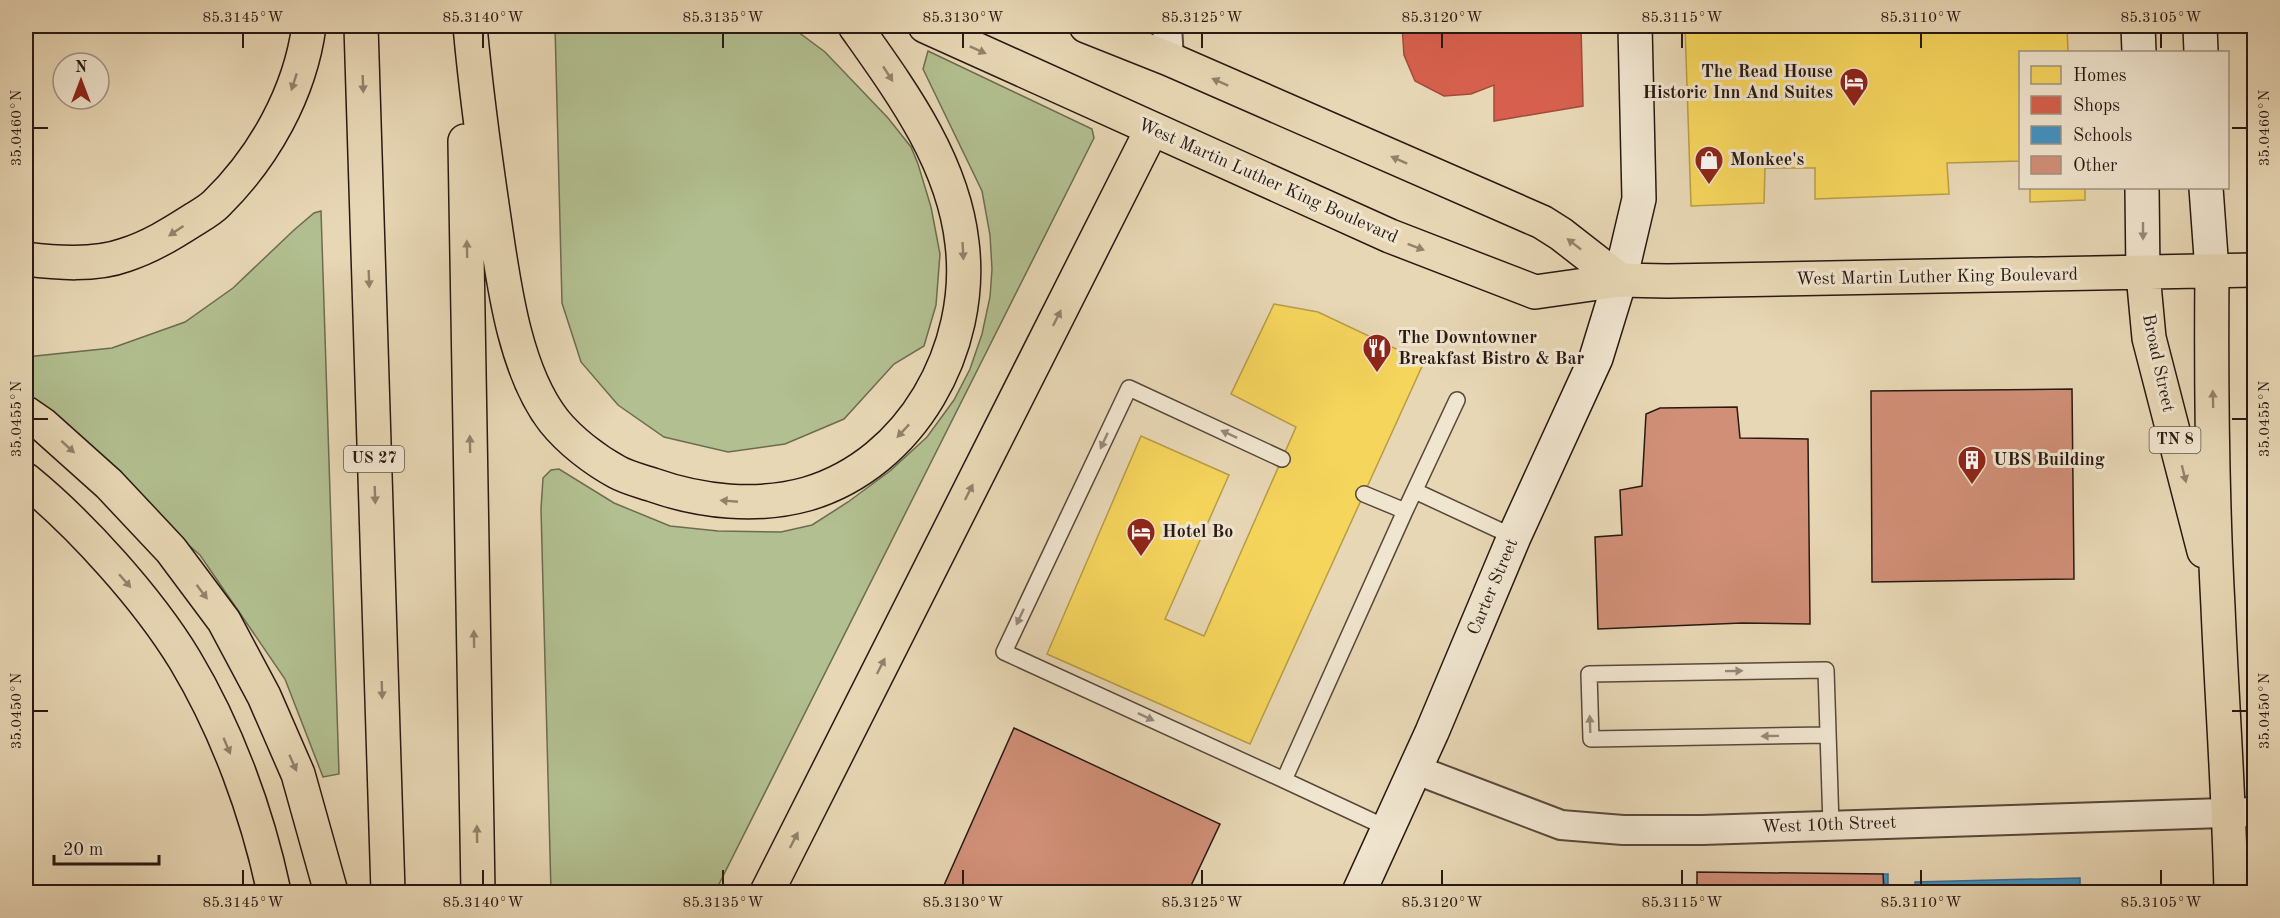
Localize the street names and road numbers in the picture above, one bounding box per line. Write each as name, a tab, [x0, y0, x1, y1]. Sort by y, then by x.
street label: West Martin Luther King Boulevard	[1135, 115, 1401, 247]
street label: West Martin Luther King Boulevard	[1796, 266, 2078, 288]
street label: Broad Street	[2139, 312, 2177, 414]
road number: TN 8	[2150, 427, 2200, 453]
road number: US 27	[344, 446, 404, 472]
street label: Carter Street	[1465, 536, 1521, 638]
street label: West 10th Street	[1761, 814, 1897, 836]

